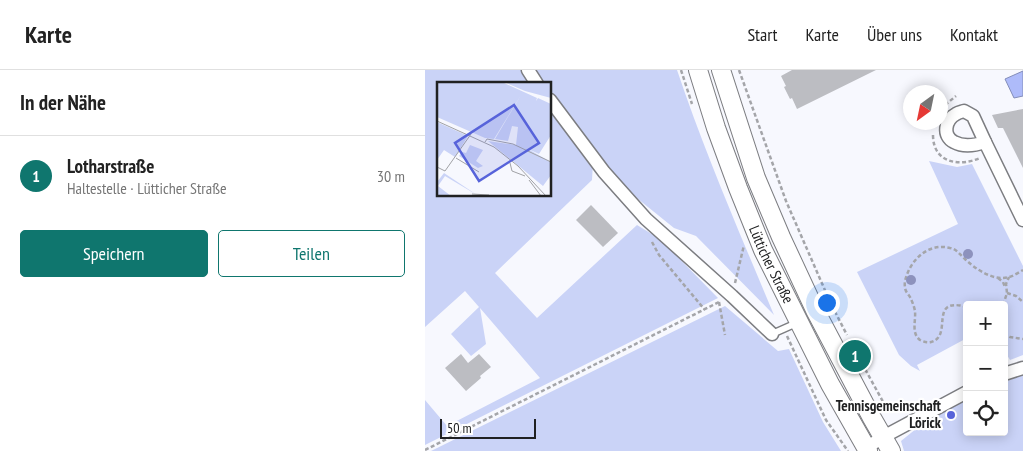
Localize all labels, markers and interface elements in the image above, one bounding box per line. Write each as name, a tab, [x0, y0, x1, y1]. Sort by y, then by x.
text: Karte	[25, 19, 72, 50]
text: Start	[747, 23, 778, 46]
text: Karte	[806, 23, 839, 46]
text: Über uns	[867, 23, 922, 46]
text: Kontakt	[950, 23, 998, 46]
inset map	[437, 82, 551, 196]
north arrow	[903, 85, 948, 130]
text: In der Nähe	[20, 89, 106, 116]
text: Lotharstraße	[67, 154, 154, 178]
text: 1	[32, 166, 40, 186]
text: 30 m	[377, 166, 405, 186]
text: Haltestelle · Lütticher Straße	[67, 178, 227, 198]
street label: Lütticher Straße	[745, 223, 798, 306]
button: Speichern	[20, 230, 208, 277]
button: Teilen	[218, 230, 405, 277]
your location	[814, 290, 840, 316]
map controls	[963, 301, 1008, 436]
button: +	[963, 301, 1008, 346]
pin: 1	[839, 337, 871, 375]
button: −	[963, 346, 1008, 391]
button: locate	[963, 391, 1008, 436]
place label: Tennisgemeinschaft Lörick	[836, 396, 942, 432]
marker: Tennisgemeinschaft Lörick	[945, 409, 957, 421]
scale bar	[440, 416, 536, 439]
text: 50 m	[447, 419, 472, 437]

